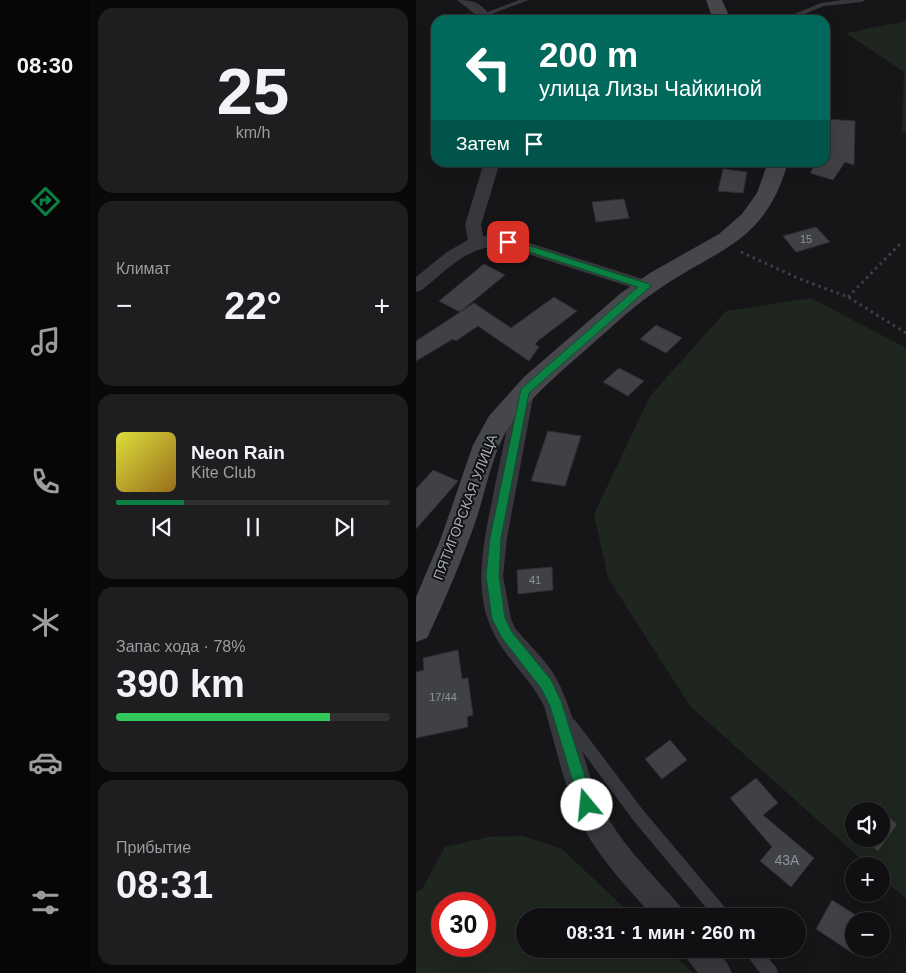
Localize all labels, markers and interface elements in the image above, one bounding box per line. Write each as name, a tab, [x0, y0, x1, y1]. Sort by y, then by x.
icon: left	[456, 35, 521, 100]
text: 200 m	[539, 35, 638, 74]
text: 08:30	[17, 53, 73, 78]
text: 25	[217, 55, 289, 128]
text: улица Лизы Чайкиной	[539, 76, 762, 101]
text: km/h	[236, 124, 270, 141]
icon: arrive	[520, 130, 548, 158]
text: Затем	[456, 133, 510, 154]
icon: directions	[28, 184, 63, 219]
pin	[487, 221, 529, 263]
icon: arrive	[494, 228, 522, 256]
house number: 15	[800, 233, 812, 245]
text: Климат	[116, 260, 170, 277]
text: 22°	[224, 285, 282, 327]
text: −	[116, 290, 132, 321]
text: +	[374, 290, 390, 321]
icon: music	[28, 324, 63, 359]
street label: ПЯТИГОРСКАЯ УЛИЦА	[430, 431, 500, 582]
text: Neon Rain	[191, 442, 285, 463]
icon: phone	[28, 464, 63, 499]
text: Kite Club	[191, 464, 256, 481]
icon: previous	[148, 513, 176, 541]
icon: pause	[239, 513, 267, 541]
icon: next	[330, 513, 358, 541]
house number: 41	[529, 574, 541, 586]
icon: climate	[28, 605, 63, 640]
text: Запас хода · 78%	[116, 638, 245, 655]
text: 390 km	[116, 663, 245, 705]
house number: 17/44	[429, 691, 457, 703]
icon: car	[28, 745, 63, 780]
position arrow	[560, 778, 612, 830]
map controls	[845, 802, 890, 957]
button: sound	[845, 802, 890, 847]
text: Прибытие	[116, 839, 191, 856]
house number: 43А	[775, 852, 800, 868]
button: +	[845, 857, 890, 902]
text: 08:31	[116, 864, 213, 906]
icon: filters	[28, 885, 63, 920]
speed limit sign: 30	[431, 892, 496, 957]
button: −	[845, 912, 890, 957]
text: 08:31 · 1 мин · 260 m	[566, 922, 756, 943]

